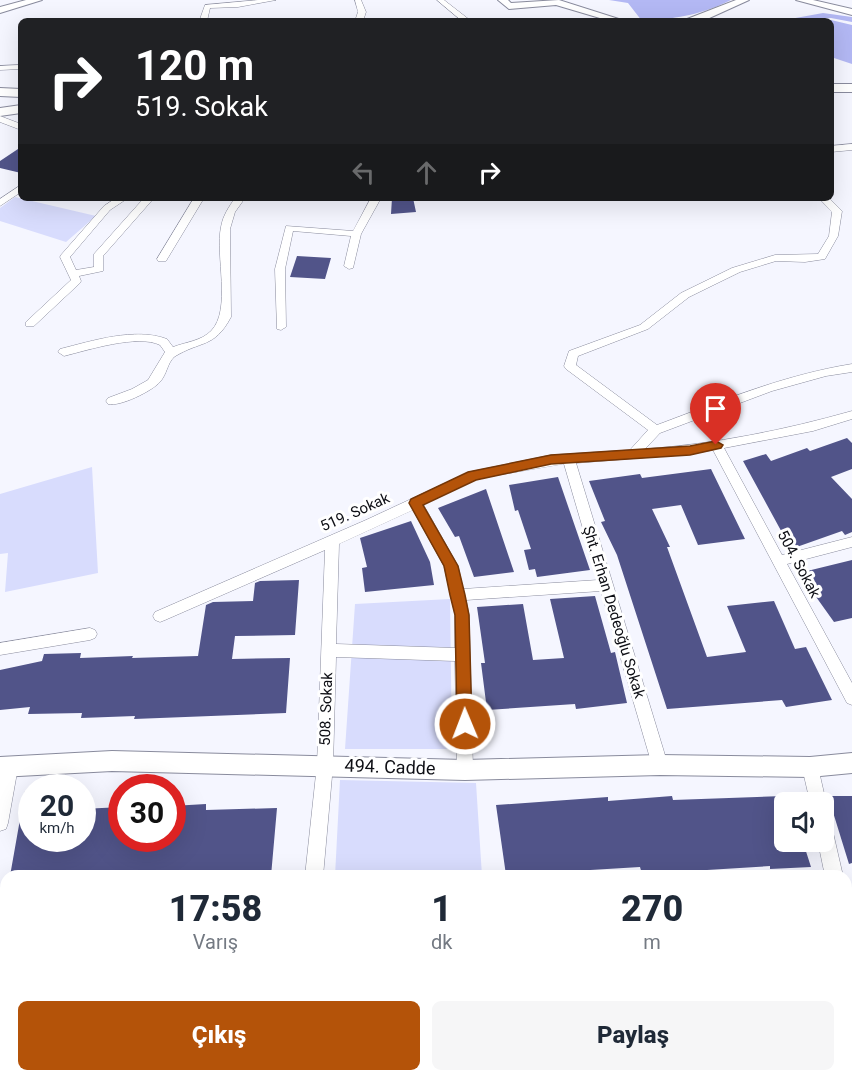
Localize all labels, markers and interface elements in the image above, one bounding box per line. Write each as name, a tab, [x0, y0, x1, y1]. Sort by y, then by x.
text: 120 m	[135, 41, 254, 90]
icon: right	[36, 42, 114, 120]
text: 519. Sokak	[135, 91, 268, 123]
icon: left	[347, 156, 380, 189]
icon: ahead	[410, 156, 443, 189]
icon: right	[473, 156, 506, 189]
pin	[690, 383, 741, 445]
icon: arrive	[699, 392, 732, 425]
street label: 519. Sokak	[318, 489, 393, 535]
street label: Şht. Erhan Dedeoğlu Sokak	[579, 524, 649, 701]
street label: 504. Sokak	[774, 527, 824, 601]
street label: 508. Sokak	[316, 671, 336, 746]
position arrow	[433, 692, 497, 756]
street label: 494. Cadde	[344, 754, 436, 779]
speed limit sign: 30	[108, 774, 186, 852]
text: 20	[40, 788, 74, 823]
map controls	[774, 792, 834, 852]
button: sound	[774, 792, 834, 852]
text: km/h	[39, 819, 75, 837]
text: 17:58	[169, 888, 262, 930]
text: 1	[431, 888, 452, 930]
text: 270	[621, 888, 683, 930]
text: Varış	[193, 930, 238, 954]
text: dk	[431, 930, 452, 954]
text: m	[643, 930, 661, 954]
button: Çıkış	[18, 1001, 420, 1070]
button: Paylaş	[432, 1001, 834, 1070]

